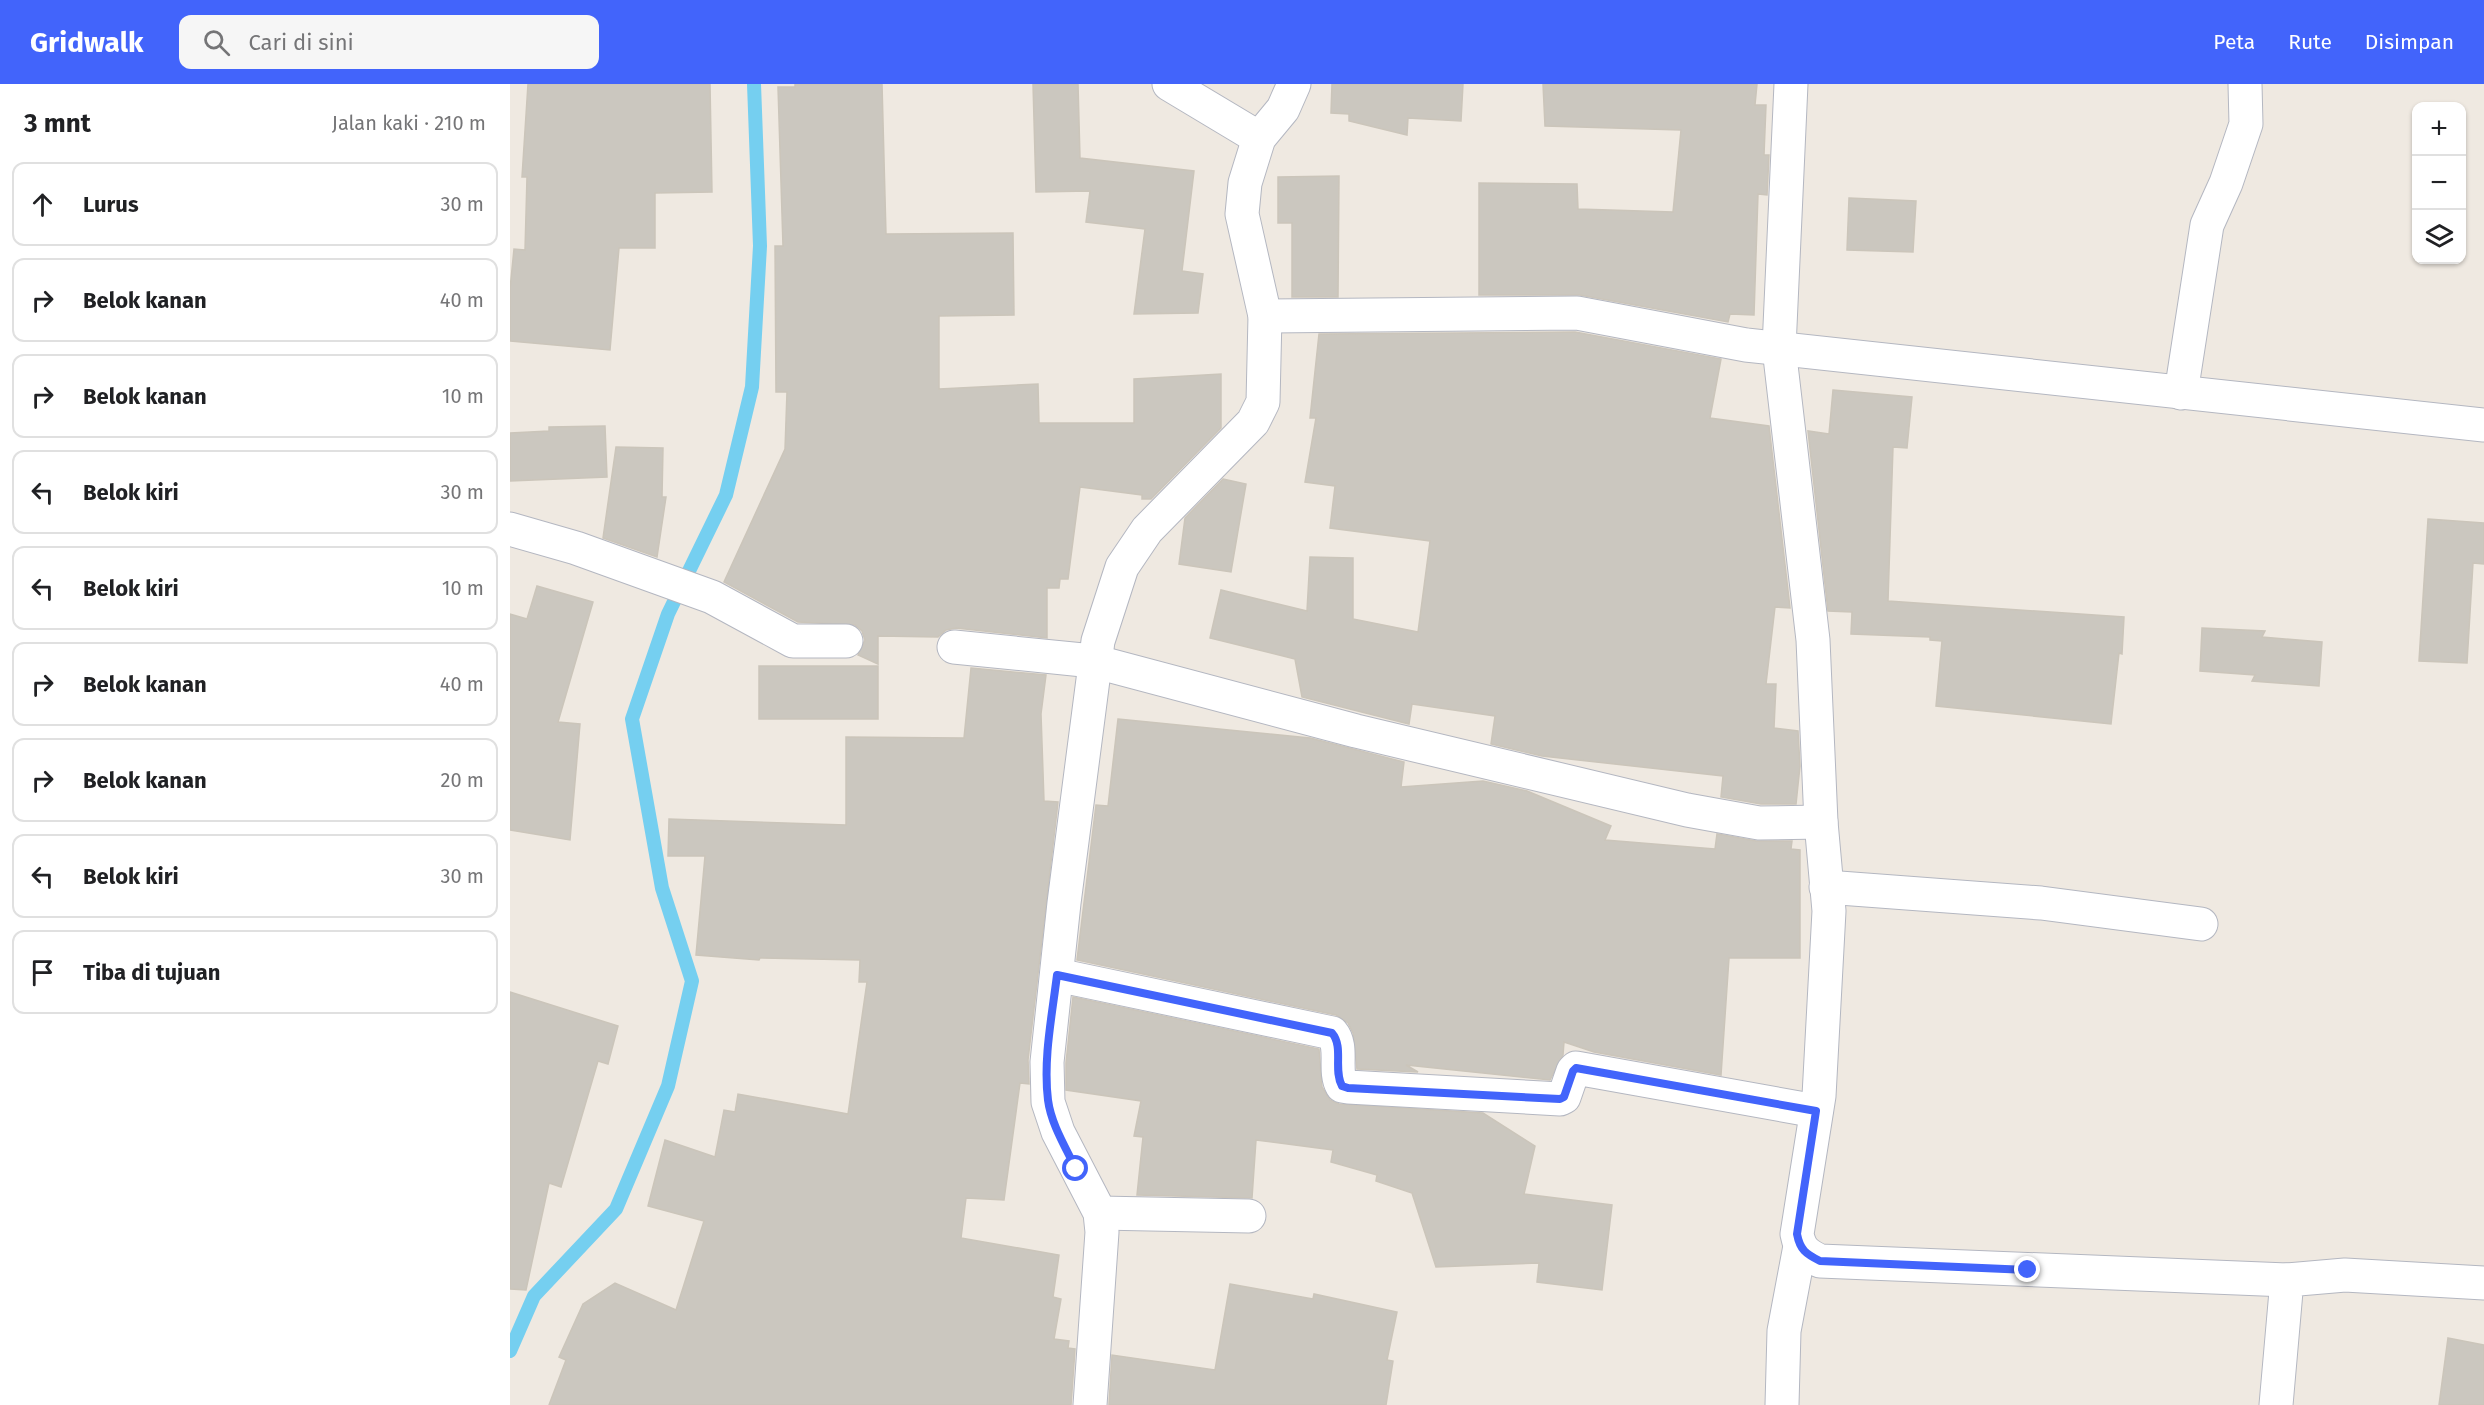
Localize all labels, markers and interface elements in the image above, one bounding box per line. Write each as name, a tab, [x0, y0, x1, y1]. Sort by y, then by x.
search box	[179, 15, 599, 69]
text: Gridwalk	[30, 26, 143, 59]
icon: search	[200, 26, 233, 59]
text: Cari di sini	[248, 29, 354, 56]
text: Peta	[2213, 29, 2255, 55]
text: Rute	[2288, 29, 2332, 55]
text: Disimpan	[2365, 29, 2454, 55]
map controls	[2412, 102, 2466, 264]
button: +	[2412, 102, 2466, 156]
text: 3 mnt	[24, 108, 91, 139]
text: Jalan kaki · 210 m	[332, 111, 486, 135]
button: −	[2412, 156, 2466, 210]
icon: ahead	[26, 188, 59, 221]
text: Lurus	[83, 191, 139, 218]
text: 30 m	[440, 192, 484, 216]
button: layers	[2412, 210, 2466, 264]
icon: right	[26, 284, 59, 317]
text: Belok kanan	[83, 287, 207, 314]
text: 40 m	[440, 288, 484, 312]
icon: right	[26, 380, 59, 413]
text: Belok kanan	[83, 383, 207, 410]
text: 10 m	[442, 384, 484, 408]
icon: left	[26, 476, 59, 509]
text: Belok kiri	[83, 479, 179, 506]
text: 30 m	[440, 480, 484, 504]
icon: left	[26, 572, 59, 605]
text: Belok kiri	[83, 575, 179, 602]
text: 10 m	[442, 576, 484, 600]
icon: right	[26, 668, 59, 701]
text: Belok kanan	[83, 671, 207, 698]
text: 40 m	[440, 672, 484, 696]
icon: right	[26, 764, 59, 797]
text: Belok kanan	[83, 767, 207, 794]
text: 20 m	[441, 768, 484, 792]
icon: left	[26, 860, 59, 893]
text: Belok kiri	[83, 863, 179, 890]
text: 30 m	[440, 864, 484, 888]
icon: arrive	[26, 956, 59, 989]
text: Tiba di tujuan	[83, 959, 220, 986]
route start	[1062, 1155, 1088, 1181]
route end	[2014, 1256, 2040, 1282]

